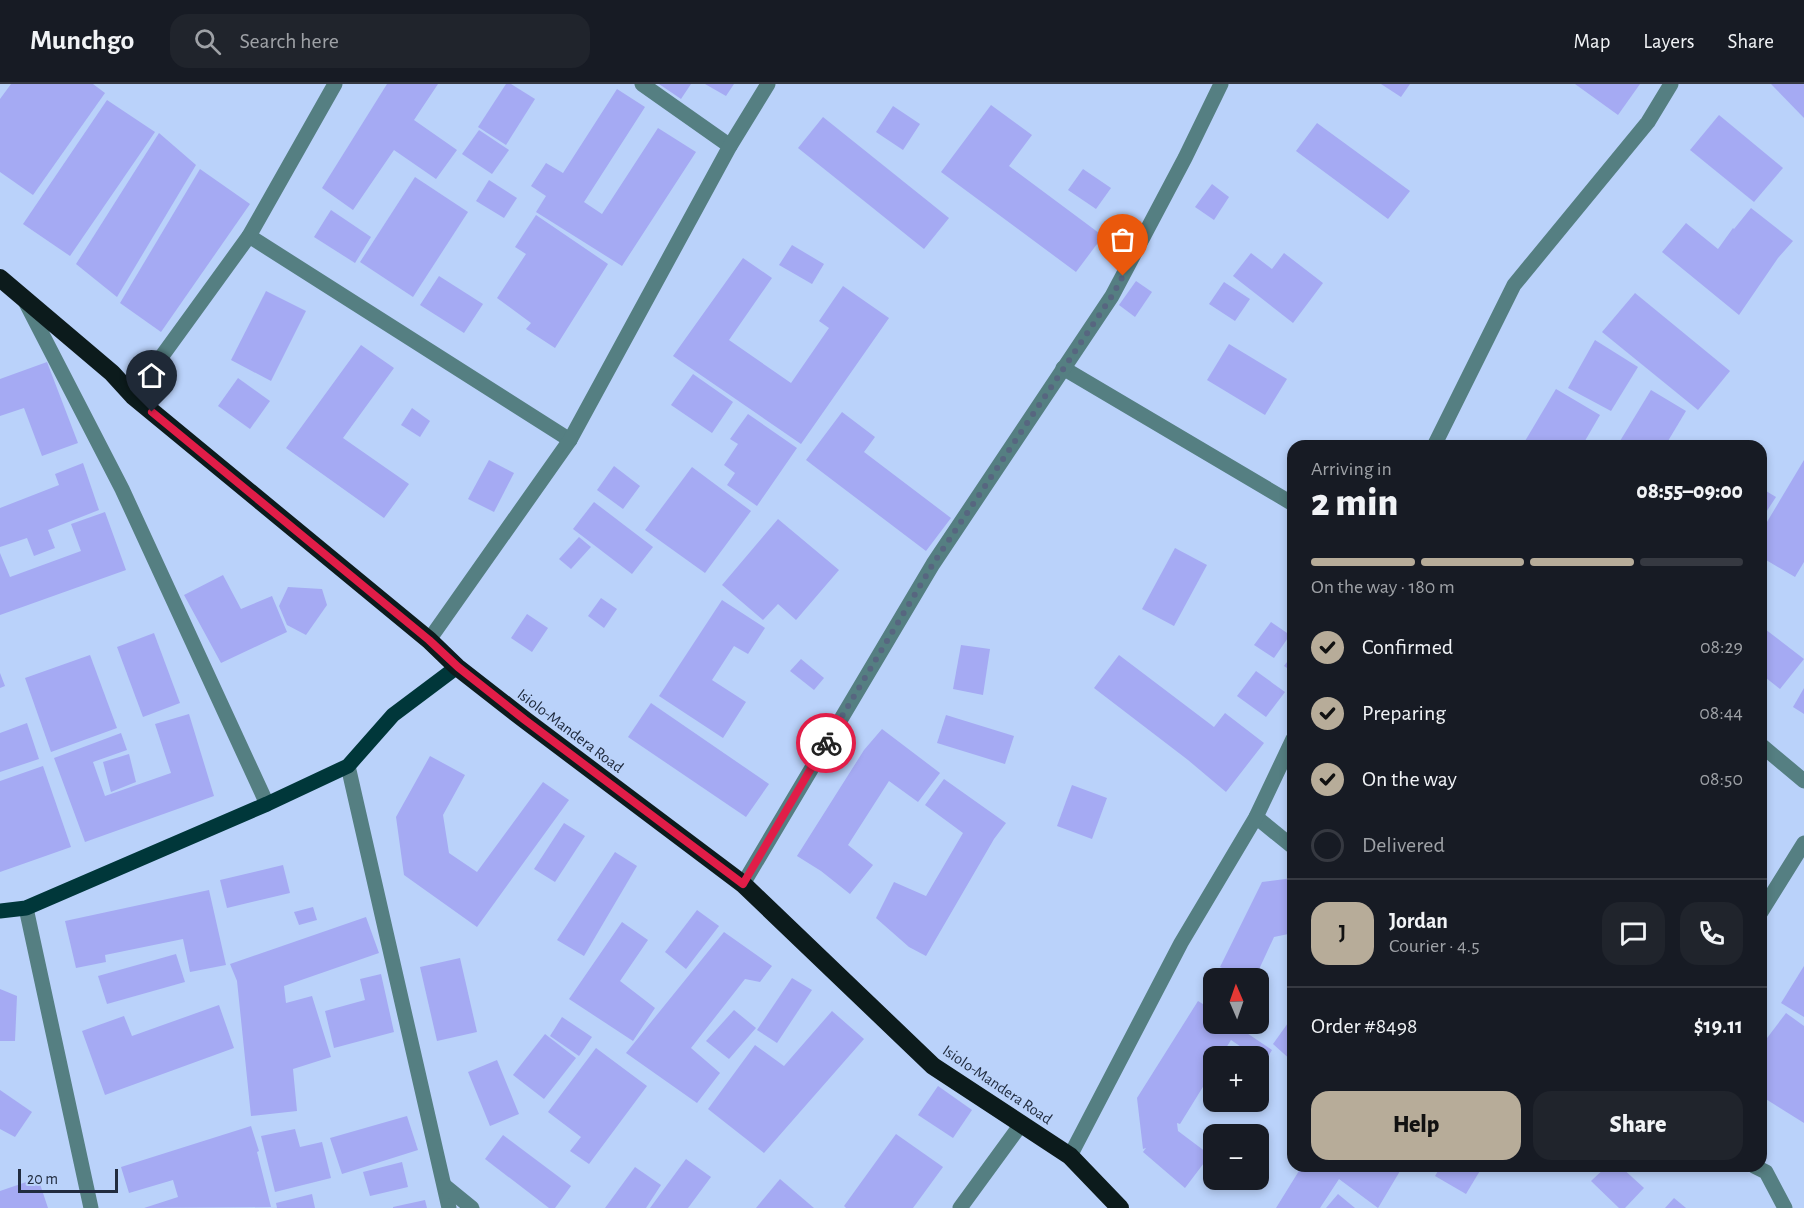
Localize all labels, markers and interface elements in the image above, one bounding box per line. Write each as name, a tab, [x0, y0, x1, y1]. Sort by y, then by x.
search box	[170, 14, 590, 68]
icon: search	[191, 25, 224, 58]
text: Munchgo	[30, 27, 134, 55]
text: Search here	[239, 30, 339, 52]
text: Map	[1574, 31, 1610, 52]
text: Layers	[1643, 31, 1694, 52]
text: Share	[1727, 31, 1774, 52]
pin	[1097, 214, 1148, 276]
icon: bag	[1106, 223, 1139, 256]
pin	[126, 350, 177, 412]
icon: home	[135, 359, 168, 392]
text: Arriving in	[1311, 459, 1392, 479]
text: 08:55–09:00	[1636, 480, 1743, 502]
text: 2 min	[1311, 484, 1398, 523]
text: On the way · 180 m	[1311, 577, 1455, 597]
icon: check	[1311, 631, 1344, 664]
text: Confirmed	[1362, 636, 1453, 658]
text: 08:29	[1700, 637, 1743, 657]
street label: Isiolo-Mandera Road	[514, 686, 626, 776]
icon: check	[1311, 697, 1344, 730]
text: Preparing	[1362, 702, 1446, 724]
text: 08:44	[1699, 703, 1743, 723]
courier	[796, 713, 856, 773]
icon: bike	[810, 727, 843, 760]
icon: check	[1311, 763, 1344, 796]
text: On the way	[1362, 768, 1457, 790]
text: 08:50	[1699, 769, 1743, 789]
text: Delivered	[1362, 834, 1445, 856]
button: chat	[1602, 902, 1665, 965]
button: phone	[1680, 902, 1743, 965]
text: Jordan	[1389, 910, 1448, 932]
text: J	[1339, 922, 1346, 944]
text: Courier · 4.5	[1389, 936, 1480, 956]
north arrow	[1203, 968, 1269, 1034]
map controls	[1203, 968, 1269, 1190]
text: Order #8498	[1311, 1015, 1417, 1037]
text: $19.11	[1694, 1015, 1743, 1037]
street label: Isiolo-Mandera Road	[940, 1042, 1055, 1127]
button: +	[1203, 1046, 1269, 1112]
button: Help	[1311, 1091, 1521, 1160]
button: Share	[1533, 1091, 1743, 1160]
button: −	[1203, 1124, 1269, 1190]
scale bar	[18, 1166, 118, 1194]
text: 20 m	[27, 1171, 58, 1187]

